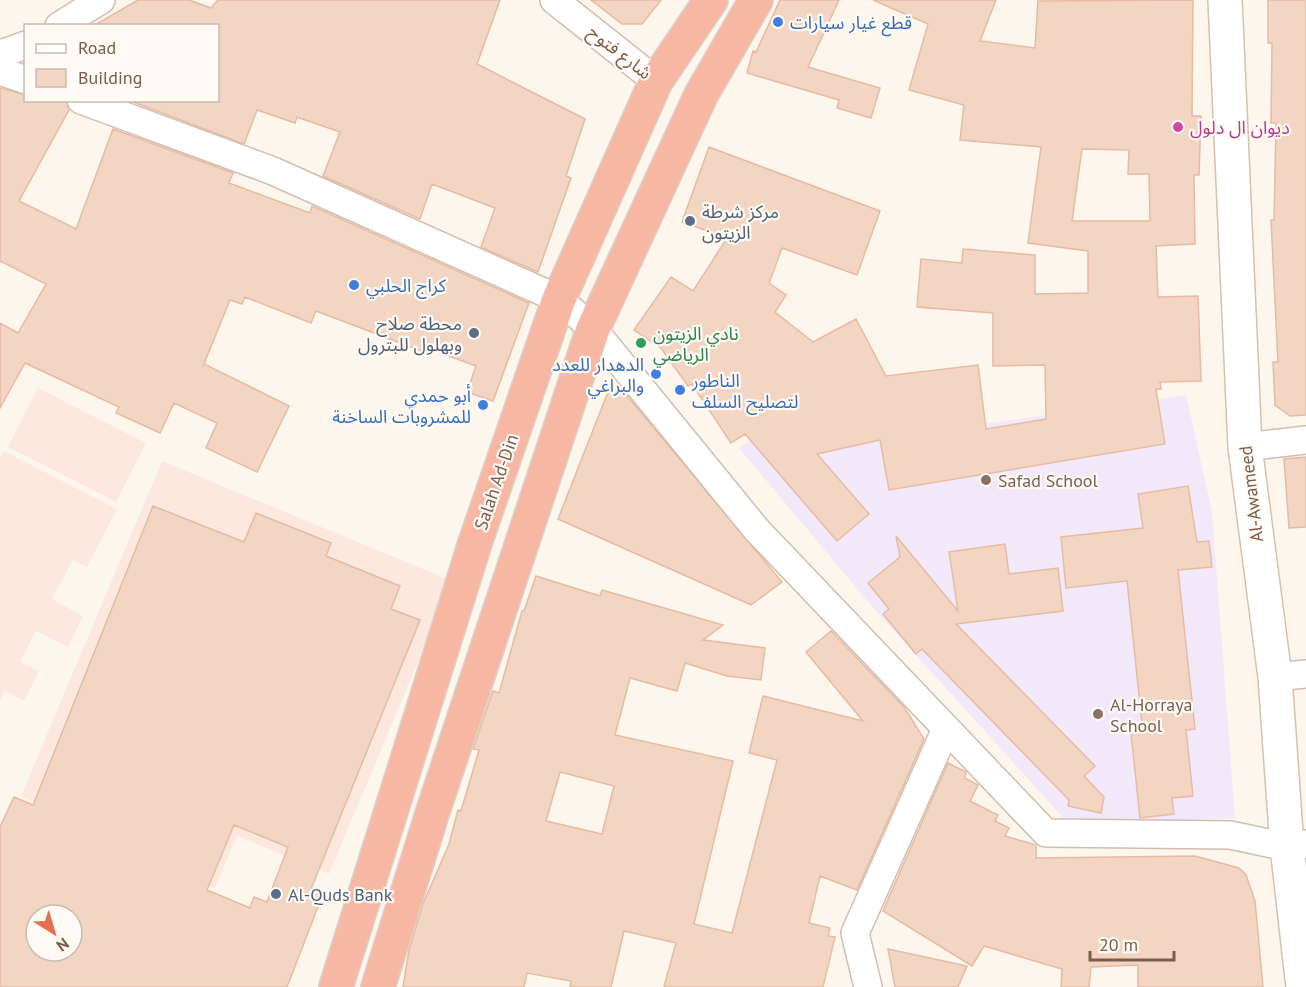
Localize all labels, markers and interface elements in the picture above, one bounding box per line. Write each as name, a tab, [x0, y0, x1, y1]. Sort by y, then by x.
place label: قطع غيار سيارات	[790, 11, 912, 37]
marker: قطع غيار سيارات	[771, 15, 785, 29]
street label: شارع فتوح	[582, 20, 656, 86]
legend	[24, 24, 219, 102]
text: Road	[78, 36, 116, 59]
text: Building	[78, 66, 142, 89]
place label: ديوان ال دلول	[1190, 116, 1290, 139]
marker: ديوان ال دلول	[1171, 120, 1185, 134]
place label: مركز شرطة الزيتون	[702, 200, 779, 244]
marker: مركز شرطة الزيتون	[683, 214, 697, 228]
place label: كراج الحلبي	[366, 274, 447, 299]
marker: كراج الحلبي	[347, 278, 361, 292]
place label: محطة صلاح وبهلول للبترول	[358, 312, 462, 356]
place label: نادي الزيتون الرياضي	[653, 322, 739, 368]
marker: محطة صلاح وبهلول للبترول	[467, 326, 481, 340]
marker: نادي الزيتون الرياضي	[634, 336, 648, 350]
place label: الدهدار للعدد والبراغي	[552, 353, 644, 399]
marker: الدهدار للعدد والبراغي	[649, 367, 663, 381]
place label: الناطور لتصليح السلف	[691, 369, 799, 415]
marker: الناطور لتصليح السلف	[673, 383, 687, 397]
place label: أبو حمدي للمشروبات الساخنة	[332, 384, 471, 428]
marker: أبو حمدي للمشروبات الساخنة	[476, 398, 490, 412]
street label: Salah Ad-Din	[469, 431, 523, 533]
street label: Al-Awameed	[1234, 444, 1268, 544]
place label: Safad School	[998, 469, 1098, 492]
marker: Safad School	[979, 473, 993, 487]
place label: Al-Horraya School	[1110, 693, 1193, 737]
marker: Al-Horraya School	[1091, 707, 1105, 721]
place label: Al-Quds Bank	[288, 883, 393, 906]
marker: Al-Quds Bank	[269, 887, 283, 901]
north arrow	[24, 903, 84, 963]
scale bar	[1090, 924, 1174, 962]
text: 20 m	[1099, 933, 1138, 956]
text: N	[53, 934, 73, 956]

